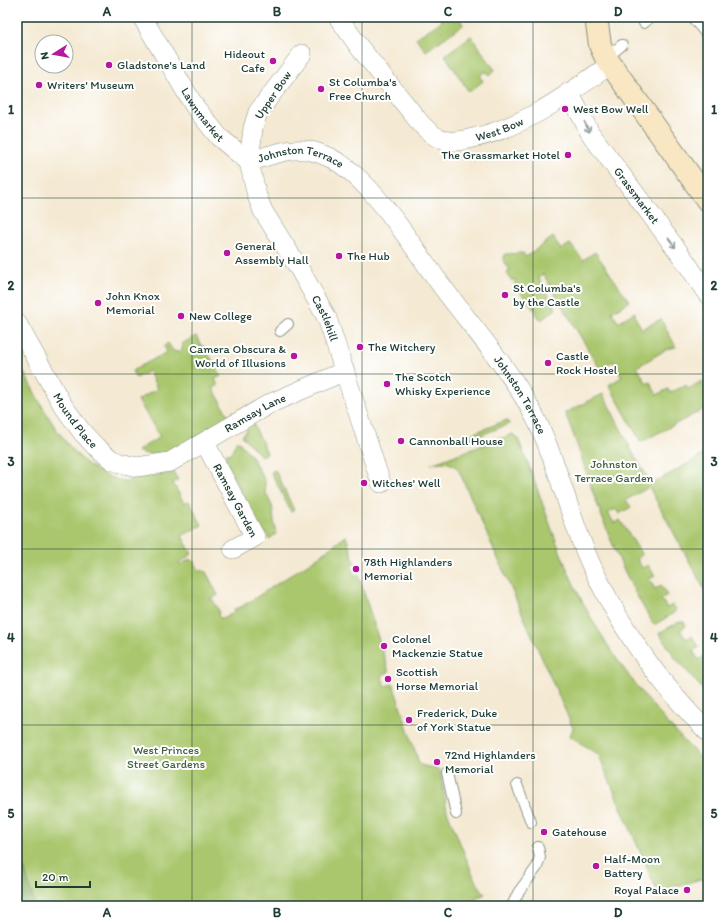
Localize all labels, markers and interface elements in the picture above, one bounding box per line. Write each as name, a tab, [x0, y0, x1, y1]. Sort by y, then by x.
text: A	[102, 4, 112, 19]
text: B	[273, 4, 282, 19]
text: C	[444, 4, 453, 19]
text: D	[614, 4, 623, 19]
north arrow	[34, 34, 74, 74]
place label: Hideout Cafe	[224, 47, 266, 75]
text: N	[38, 51, 52, 61]
marker: Hideout Cafe	[268, 56, 278, 66]
place label: Gladstone's Land	[117, 58, 206, 72]
marker: Gladstone's Land	[104, 60, 114, 70]
street label: Upper Bow	[252, 68, 294, 122]
place label: St Columba's Free Church	[329, 75, 397, 103]
place label: Writers' Museum	[47, 78, 134, 92]
marker: Writers' Museum	[34, 80, 44, 90]
marker: St Columba's Free Church	[316, 84, 326, 94]
street label: Lawnmarket	[178, 85, 227, 145]
text: 1	[8, 102, 14, 117]
place label: West Bow Well	[573, 102, 649, 116]
text: 1	[711, 102, 717, 117]
marker: West Bow Well	[560, 104, 570, 114]
street label: West Bow	[474, 114, 526, 144]
one-way arrow	[584, 121, 591, 133]
street label: Johnston Terrace	[256, 143, 347, 171]
place label: The Grassmarket Hotel	[441, 148, 561, 162]
marker: The Grassmarket Hotel	[563, 150, 573, 160]
street label: Grassmarket	[611, 164, 662, 227]
one-way arrow	[667, 238, 676, 249]
place label: General Assembly Hall	[235, 239, 309, 267]
marker: General Assembly Hall	[222, 248, 232, 258]
place label: The Hub	[347, 249, 390, 263]
marker: The Hub	[334, 251, 344, 261]
text: 2	[8, 278, 15, 293]
text: 2	[711, 278, 718, 293]
place label: St Columba's by the Castle	[513, 281, 581, 309]
place label: John Knox Memorial	[106, 289, 160, 317]
marker: St Columba's by the Castle	[500, 290, 510, 300]
street label: Castlehill	[309, 293, 341, 344]
marker: John Knox Memorial	[93, 298, 103, 308]
place label: New College	[189, 309, 252, 323]
marker: New College	[176, 311, 186, 321]
place label: The Witchery	[368, 340, 436, 354]
place label: Camera Obscura & World of Illusions	[189, 342, 286, 370]
marker: The Witchery	[355, 342, 365, 352]
place label: Castle Rock Hostel	[556, 349, 618, 377]
marker: Camera Obscura & World of Illusions	[289, 351, 299, 361]
street label: Johnston Terrace	[491, 353, 549, 437]
marker: Castle Rock Hostel	[543, 358, 553, 368]
place label: The Scotch Whisky Experience	[395, 370, 491, 398]
marker: The Scotch Whisky Experience	[382, 379, 392, 389]
street label: Mound Place	[50, 390, 101, 452]
street label: Ramsay Lane	[222, 390, 288, 435]
place label: Cannonball House	[409, 434, 503, 448]
marker: Cannonball House	[396, 436, 406, 446]
text: 3	[7, 454, 15, 469]
text: 3	[710, 454, 718, 469]
park label: Johnston Terrace Garden	[575, 457, 654, 485]
street label: Ramsay Garden	[210, 461, 261, 540]
place label: Witches' Well	[372, 476, 441, 490]
marker: Witches' Well	[359, 478, 369, 488]
place label: 78th Highlanders Memorial	[364, 555, 452, 583]
marker: 78th Highlanders Memorial	[351, 564, 361, 574]
text: 4	[7, 630, 15, 645]
text: 4	[710, 630, 718, 645]
place label: Colonel Mackenzie Statue	[392, 632, 483, 660]
marker: Colonel Mackenzie Statue	[379, 641, 389, 651]
place label: Scottish Horse Memorial	[396, 665, 479, 693]
marker: Scottish Horse Memorial	[383, 674, 393, 684]
place label: Frederick, Duke of York Statue	[417, 706, 498, 734]
marker: Frederick, Duke of York Statue	[404, 715, 414, 725]
park label: West Princes Street Gardens	[127, 743, 205, 771]
place label: 72nd Highlanders Memorial	[445, 748, 536, 776]
marker: 72nd Highlanders Memorial	[432, 757, 442, 767]
text: 5	[8, 806, 15, 821]
text: 5	[711, 806, 718, 821]
place label: Gatehouse	[552, 825, 607, 839]
marker: Gatehouse	[539, 827, 549, 837]
place label: Half-Moon Battery	[604, 852, 660, 880]
marker: Half-Moon Battery	[591, 861, 601, 871]
scale bar	[36, 863, 90, 889]
text: 20 m	[42, 870, 69, 884]
place label: Royal Palace	[614, 883, 679, 897]
marker: Royal Palace	[682, 885, 692, 895]
text: A	[102, 905, 112, 920]
text: B	[273, 905, 282, 920]
text: C	[444, 905, 453, 920]
text: D	[614, 905, 623, 920]

